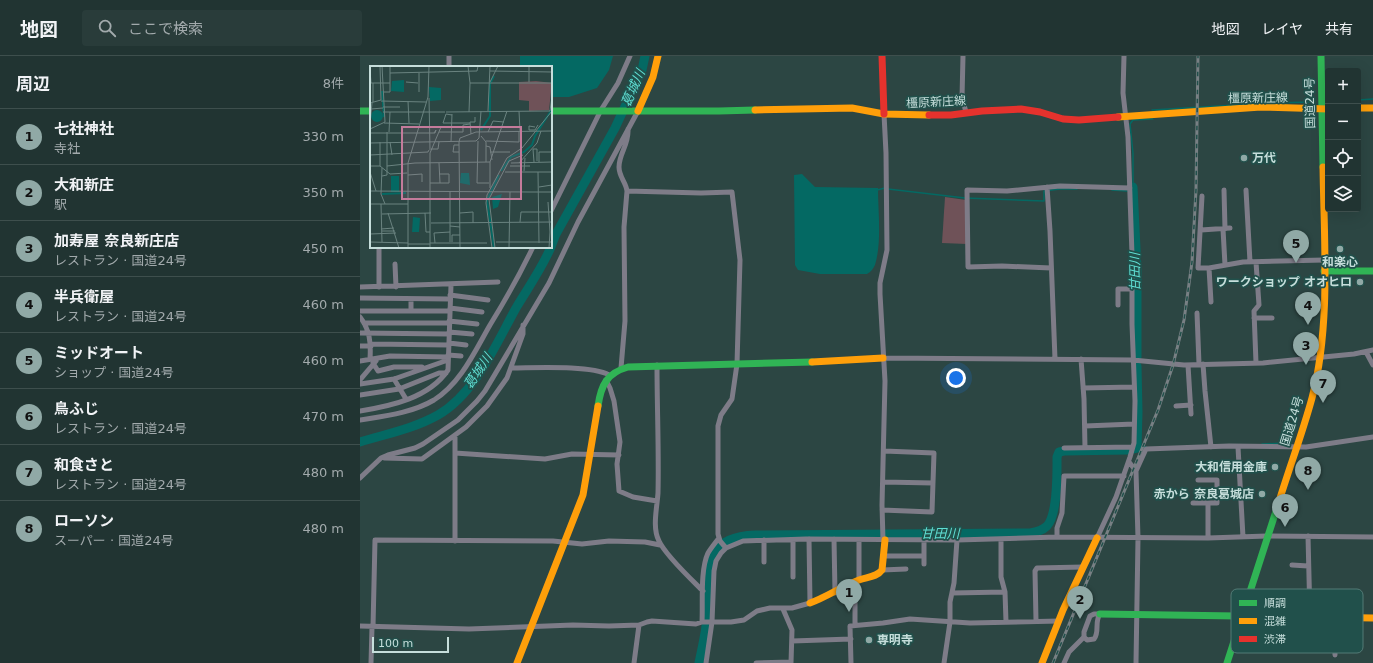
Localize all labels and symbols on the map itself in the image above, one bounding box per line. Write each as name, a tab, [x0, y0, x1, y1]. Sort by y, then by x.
water label: 葛城川	[618, 65, 649, 109]
inset map	[370, 66, 552, 248]
street label: 国道24号	[1303, 77, 1317, 129]
street label: 橿原新庄線	[1228, 90, 1288, 106]
street label: 橿原新庄線	[906, 93, 966, 111]
place label: 万代	[1252, 151, 1276, 165]
marker: 万代	[1239, 153, 1249, 163]
pin: 5	[1283, 230, 1309, 263]
marker: 和楽心	[1335, 244, 1345, 254]
water label: 甘田川	[1127, 250, 1143, 292]
place label: 和楽心	[1322, 255, 1358, 269]
place label: ワークショップ オオヒロ	[1216, 275, 1352, 289]
marker: ワークショップ オオヒロ	[1355, 277, 1365, 287]
pin: 4	[1295, 292, 1321, 325]
pin: 3	[1293, 332, 1319, 365]
water label: 葛城川	[461, 349, 496, 391]
your location	[946, 368, 966, 388]
pin: 7	[1310, 370, 1336, 403]
street label: 国道24号	[1278, 394, 1306, 448]
pin: 8	[1295, 457, 1321, 490]
place label: 大和信用金庫	[1195, 460, 1267, 474]
marker: 大和信用金庫	[1270, 462, 1280, 472]
place label: 赤から 奈良葛城店	[1154, 487, 1254, 501]
marker: 赤から 奈良葛城店	[1257, 489, 1267, 499]
pin: 6	[1272, 494, 1298, 527]
water label: 甘田川	[920, 526, 961, 541]
pin: 1	[836, 579, 862, 612]
pin: 2	[1067, 586, 1093, 619]
legend	[1231, 589, 1363, 653]
text: 順調	[1264, 597, 1286, 610]
text: 混雑	[1264, 615, 1286, 628]
place label: 専明寺	[877, 633, 913, 647]
text: 渋滞	[1264, 633, 1286, 646]
scale bar	[372, 635, 449, 654]
marker: 専明寺	[864, 635, 874, 645]

